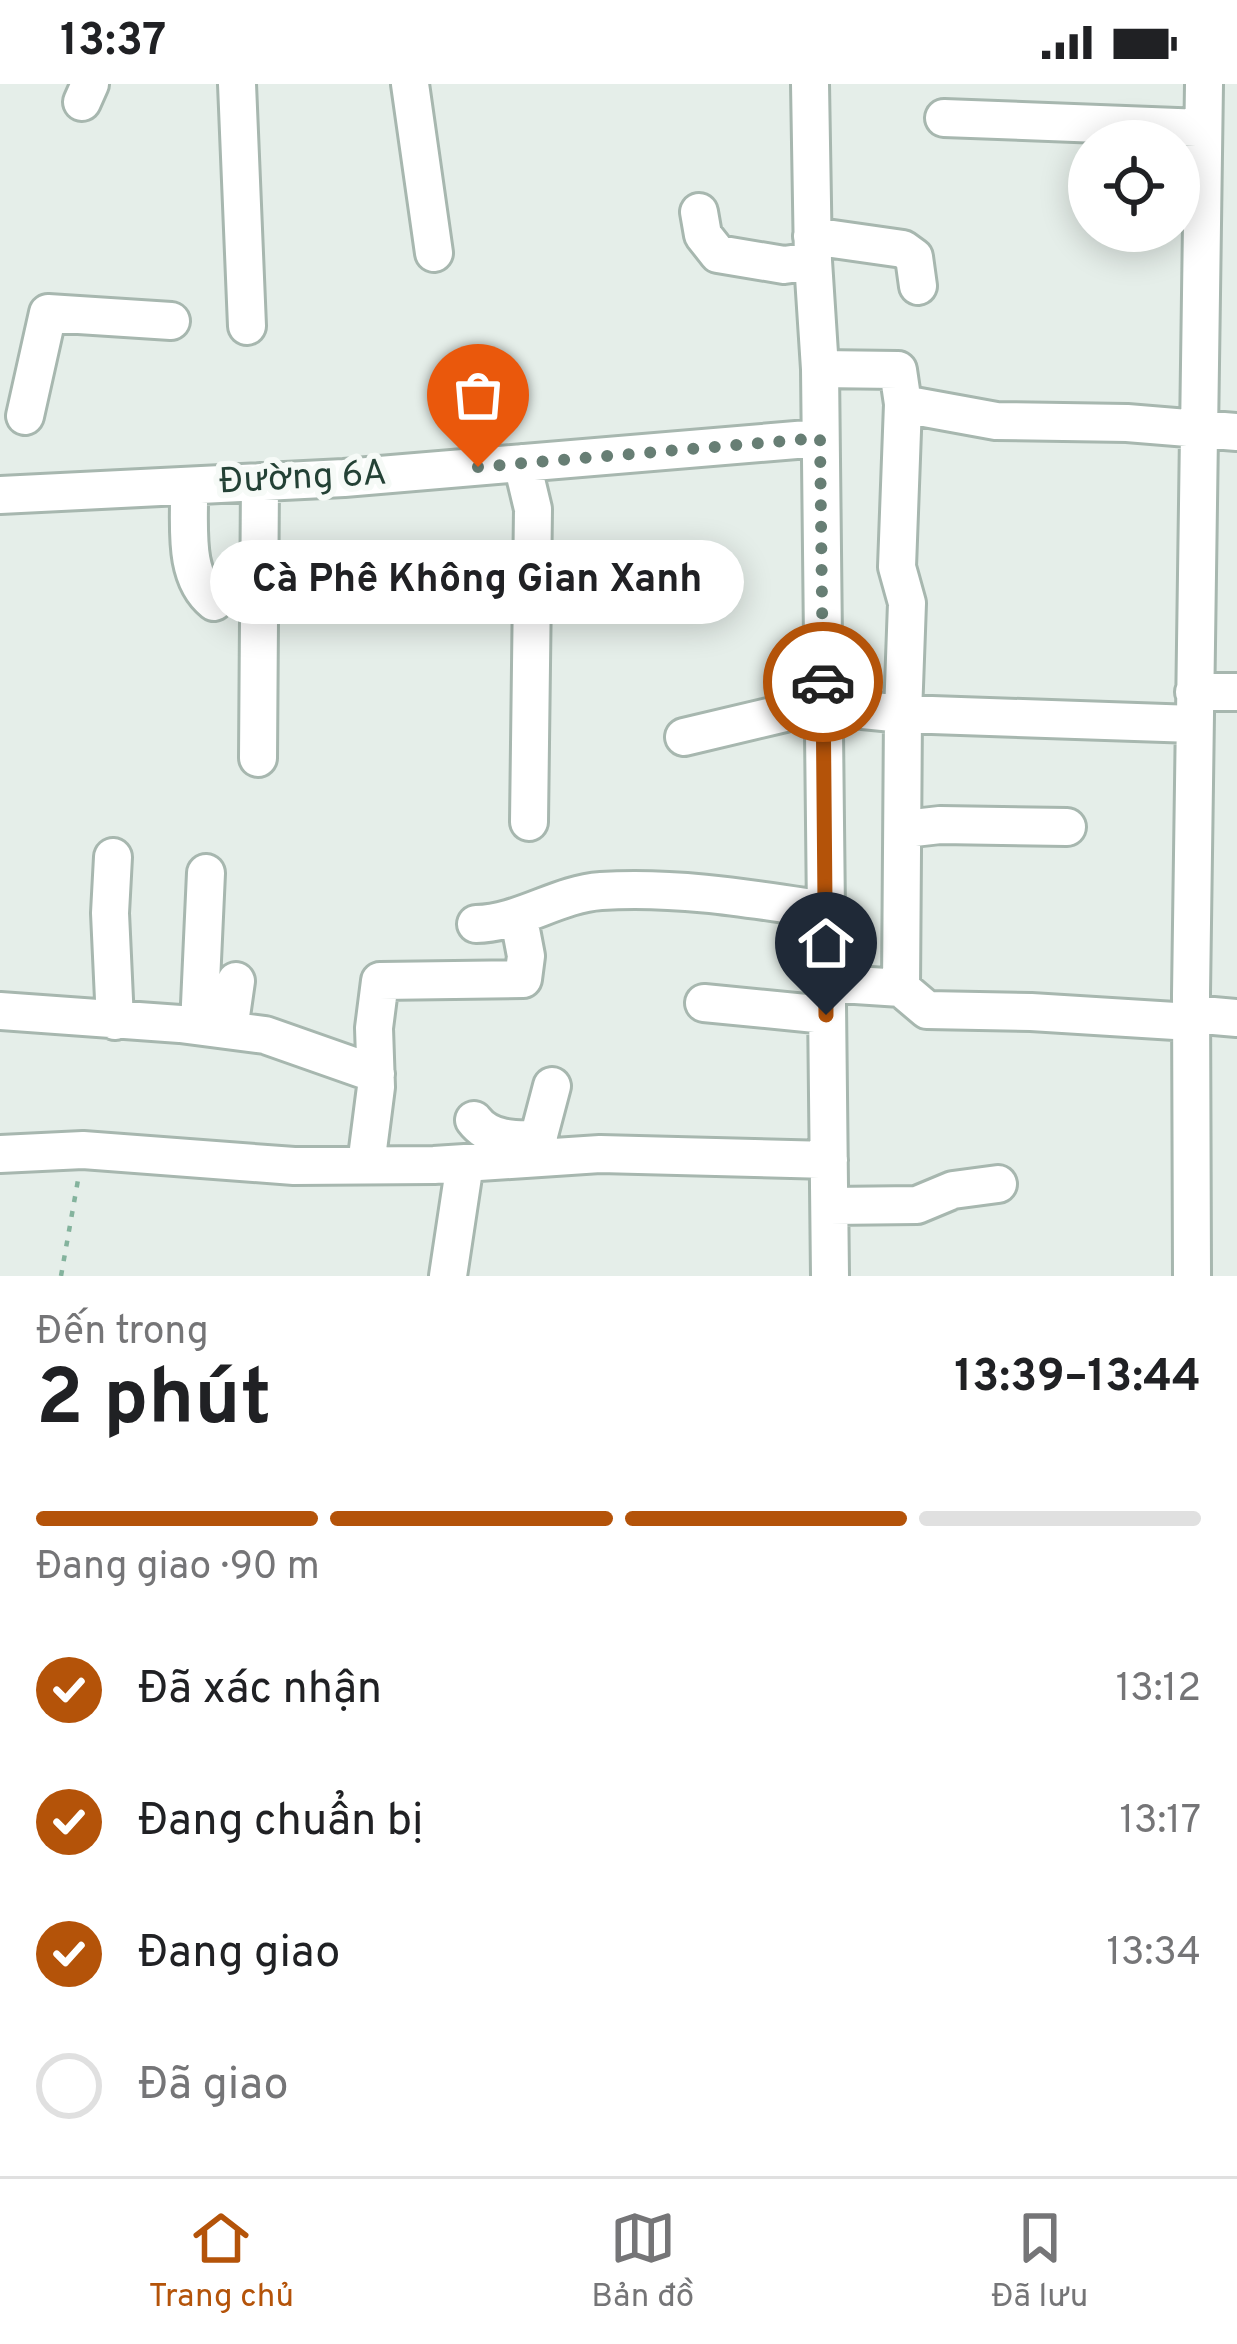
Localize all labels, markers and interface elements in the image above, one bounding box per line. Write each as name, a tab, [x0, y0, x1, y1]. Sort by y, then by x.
text: 13:37	[60, 14, 166, 71]
map controls	[1068, 120, 1200, 252]
button: locate	[1068, 120, 1200, 252]
pin	[427, 344, 529, 467]
icon: bag	[445, 362, 511, 428]
street label: Đường 6A	[218, 452, 388, 506]
callout: Cà Phê Không Gian Xanh	[211, 539, 745, 623]
text: Cà Phê Không Gian Xanh	[252, 557, 702, 606]
courier	[763, 622, 883, 742]
icon: car	[790, 649, 856, 715]
pin	[775, 892, 877, 1015]
icon: home	[793, 910, 859, 976]
text: Đến trong	[36, 1309, 209, 1358]
text: 13:39–13:44	[954, 1350, 1201, 1407]
text: 2 phút	[36, 1353, 271, 1452]
text: Đang giao · 90 m	[36, 1544, 320, 1593]
icon: check	[36, 1657, 102, 1723]
text: Đã xác nhận	[138, 1662, 382, 1719]
text: 13:12	[1116, 1666, 1201, 1715]
icon: check	[36, 1789, 102, 1855]
text: Đang chuẩn bị	[138, 1794, 424, 1851]
text: 13:17	[1119, 1798, 1201, 1847]
icon: check	[36, 1921, 102, 1987]
text: Đang giao	[138, 1926, 340, 1983]
text: 13:34	[1107, 1930, 1201, 1979]
text: Đã giao	[138, 2058, 289, 2115]
tab: Trang chủ	[149, 2205, 294, 2319]
tab: Bản đồ	[591, 2205, 694, 2319]
tab: Đã lưu	[991, 2205, 1088, 2319]

